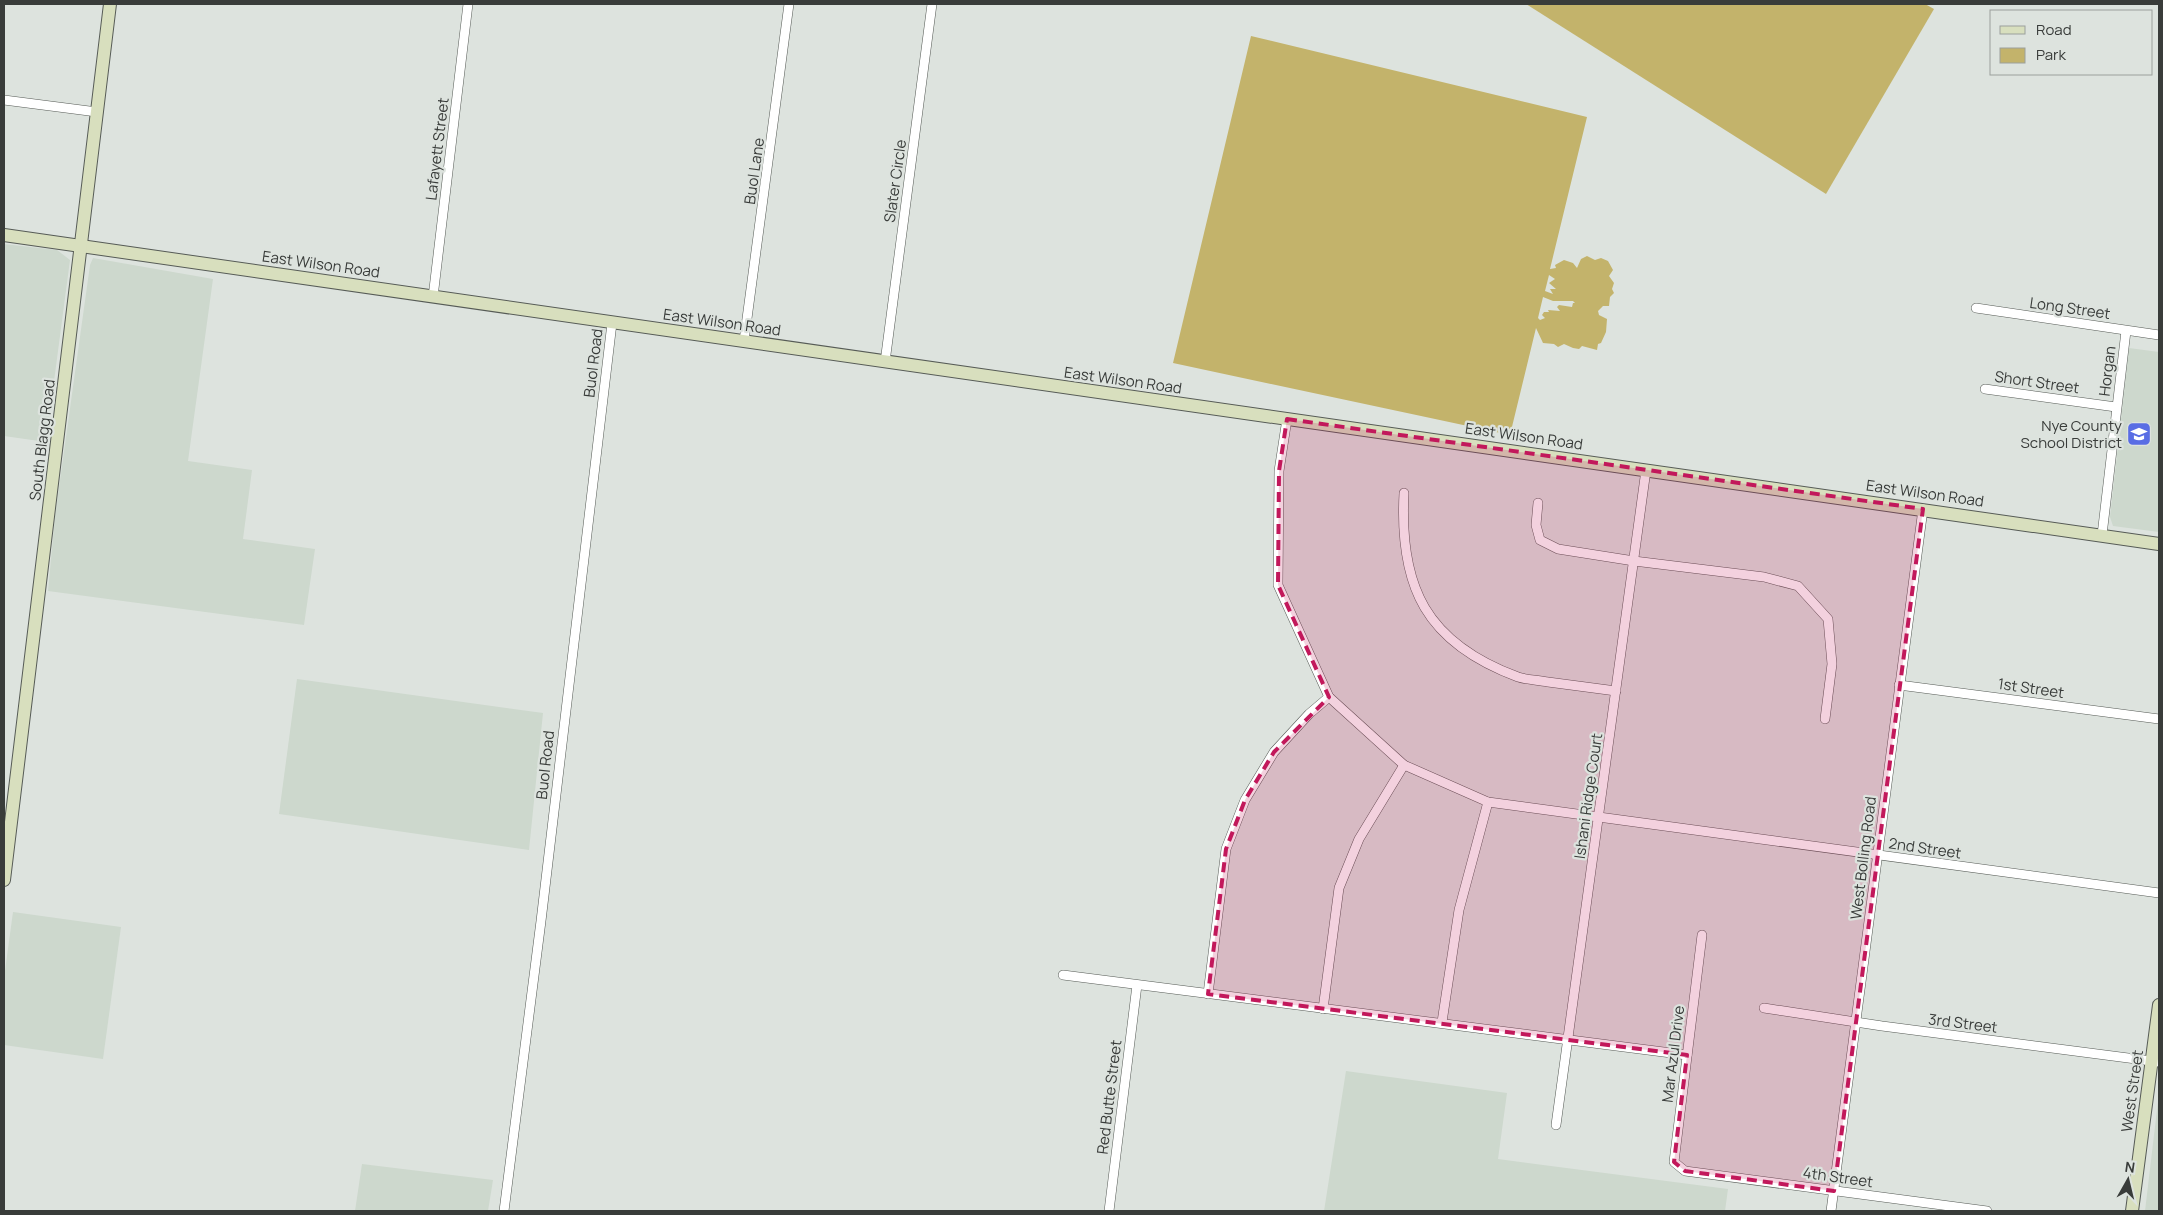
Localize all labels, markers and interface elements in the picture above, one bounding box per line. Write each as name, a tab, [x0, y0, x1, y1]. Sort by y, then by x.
legend	[1990, 10, 2153, 75]
text: Road	[2036, 19, 2072, 40]
text: Park	[2036, 44, 2066, 65]
street label: Lafayett Street	[420, 96, 454, 202]
street label: Buol Lane	[739, 136, 769, 206]
street label: Slater Circle	[879, 138, 911, 224]
street label: East Wilson Road	[261, 245, 381, 283]
street label: Long Street	[2028, 292, 2112, 324]
street label: East Wilson Road	[662, 303, 782, 341]
street label: Buol Road	[578, 327, 608, 399]
street label: Horgan	[2094, 345, 2121, 397]
street label: East Wilson Road	[1063, 361, 1183, 399]
street label: Short Street	[1993, 366, 2081, 398]
street label: South Blagg Road	[24, 378, 60, 502]
place label: Nye County School District	[2021, 415, 2122, 453]
street label: East Wilson Road	[1464, 417, 1584, 455]
school or university icon: Nye County School District	[2126, 421, 2152, 447]
street label: East Wilson Road	[1865, 474, 1985, 512]
street label: 1st Street	[1996, 673, 2066, 703]
street label: Buol Road	[531, 730, 559, 800]
street label: Ishani Ridge Court	[1569, 732, 1607, 860]
street label: West Bolling Road	[1845, 795, 1881, 921]
street label: 2nd Street	[1887, 832, 1963, 864]
street label: Mar Azul Drive	[1657, 1004, 1689, 1104]
street label: 3rd Street	[1927, 1008, 1999, 1038]
street label: Red Butte Street	[1092, 1039, 1126, 1155]
street label: West Street	[2116, 1049, 2148, 1133]
north arrow	[2103, 1155, 2153, 1205]
text: N	[2124, 1157, 2136, 1177]
street label: 4th Street	[1801, 1162, 1875, 1192]

